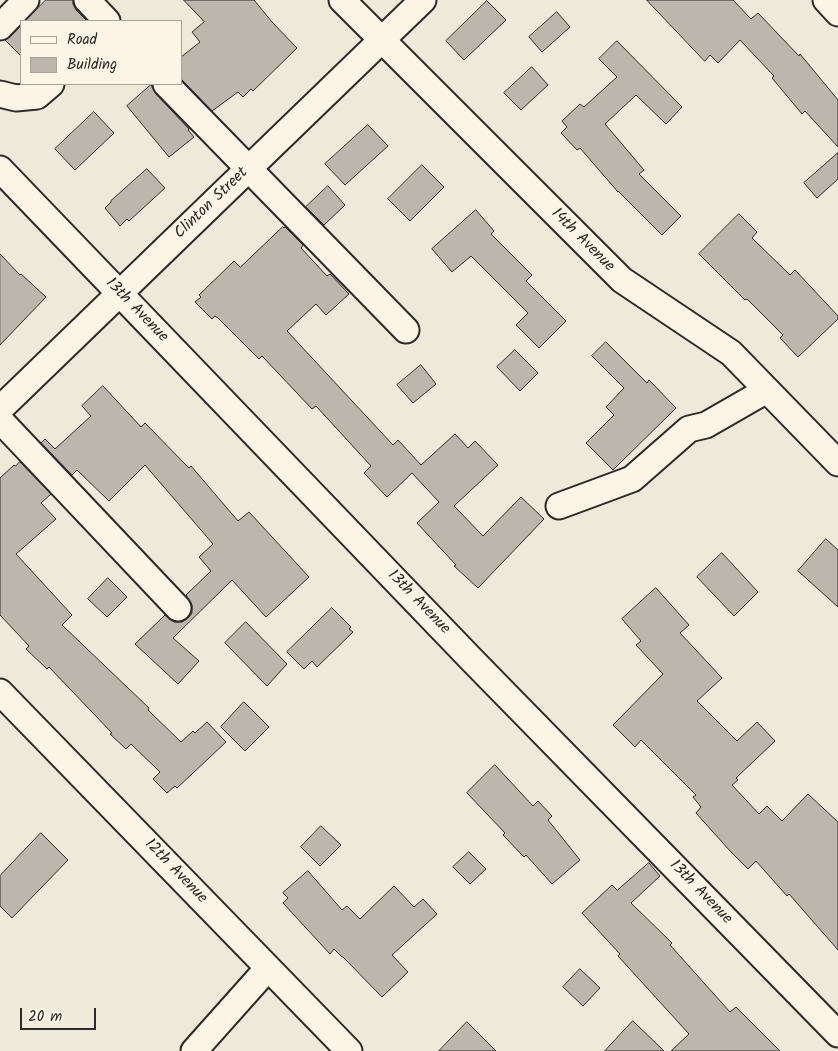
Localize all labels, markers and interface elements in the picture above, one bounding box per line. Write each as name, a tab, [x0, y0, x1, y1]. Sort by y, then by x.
legend	[20, 20, 182, 85]
text: Road	[67, 28, 97, 52]
text: Building	[67, 53, 117, 77]
street label: Clinton Street	[171, 164, 253, 244]
street label: 14th Avenue	[546, 205, 618, 277]
street label: 13th Avenue	[100, 275, 172, 347]
street label: 13th Avenue	[382, 567, 454, 639]
street label: 12th Avenue	[139, 836, 211, 908]
street label: 13th Avenue	[664, 857, 736, 929]
scale bar	[22, 998, 99, 1030]
text: 20 m	[28, 1005, 62, 1029]

